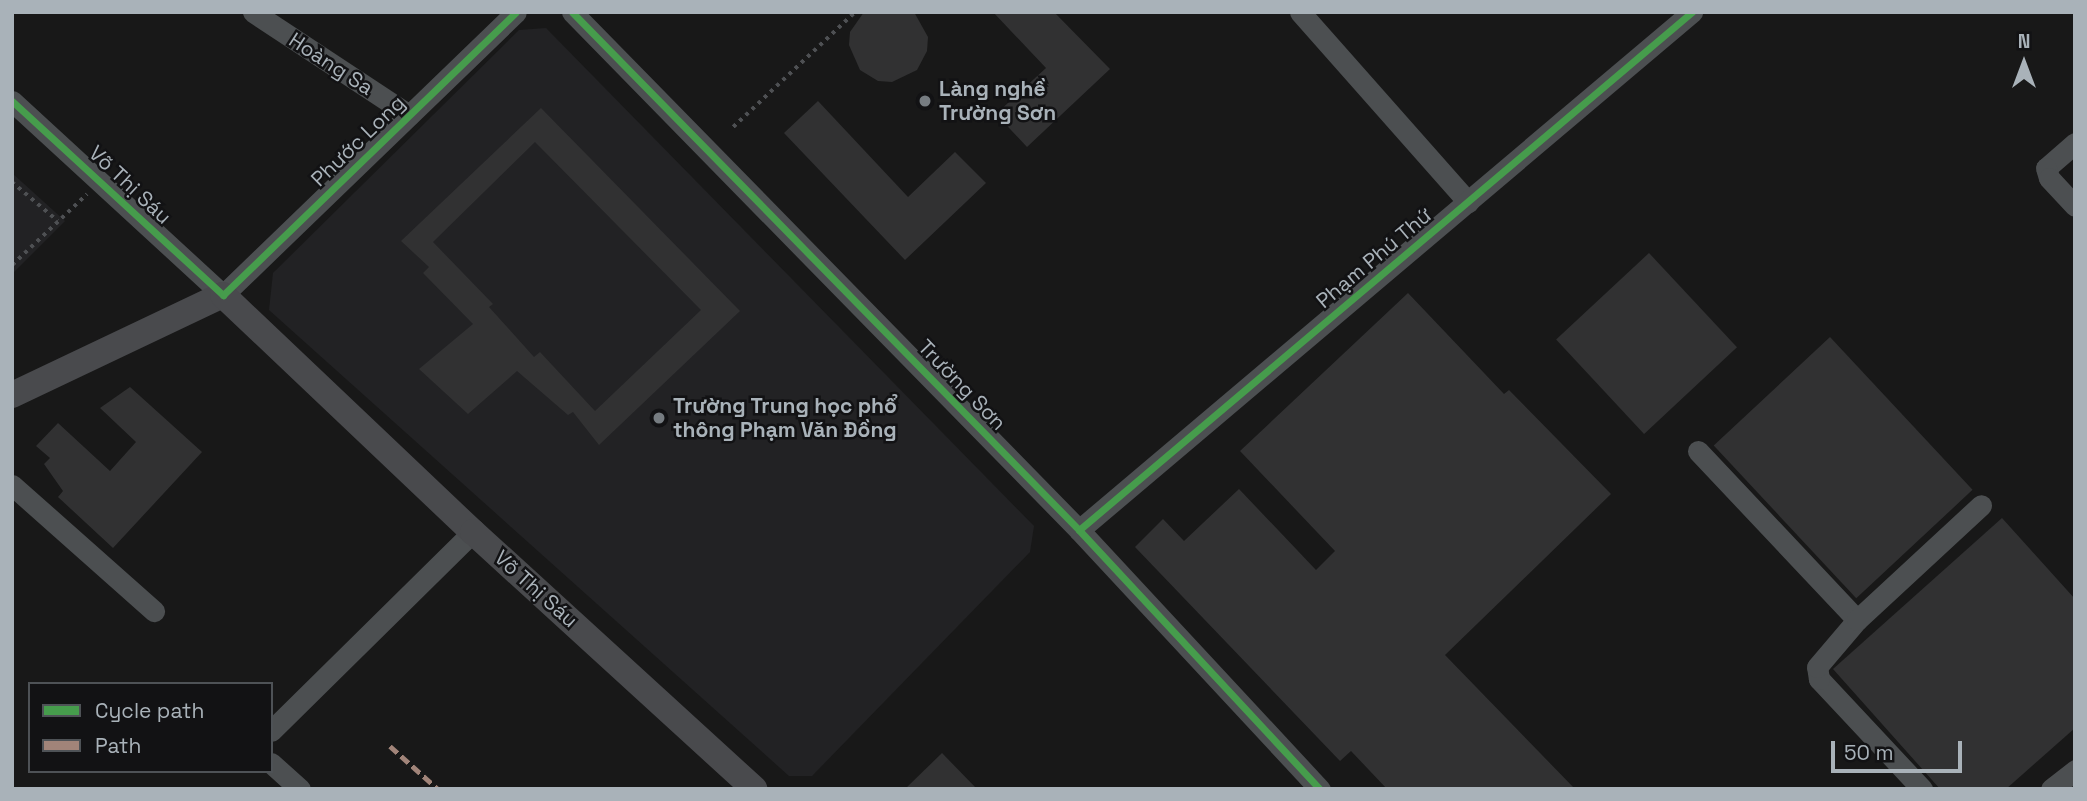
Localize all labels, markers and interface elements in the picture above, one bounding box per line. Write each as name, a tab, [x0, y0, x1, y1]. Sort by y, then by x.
street label: Hoàng Sa	[284, 27, 378, 101]
north arrow	[1989, 28, 2059, 98]
text: N	[2018, 29, 2030, 54]
place label: Làng nghề Trường Sơn	[939, 76, 1056, 126]
street label: Phước Long	[306, 90, 410, 192]
marker: Làng nghề Trường Sơn	[917, 93, 933, 109]
street label: Võ Thị Sáu	[83, 140, 177, 230]
street label: Phạm Phú Thứ	[1311, 202, 1437, 314]
street label: Trường Sơn	[913, 335, 1011, 435]
place label: Trường Trung học phổ thông Phạm Văn Đồng	[673, 393, 897, 443]
marker: Trường Trung học phổ thông Phạm Văn Đồng	[651, 410, 667, 426]
street label: Võ Thị Sáu	[489, 545, 583, 633]
legend	[28, 682, 273, 773]
text: Cycle path	[95, 697, 204, 724]
scale bar	[1835, 728, 1966, 772]
text: Path	[95, 732, 141, 759]
text: 50 m	[1844, 739, 1894, 766]

